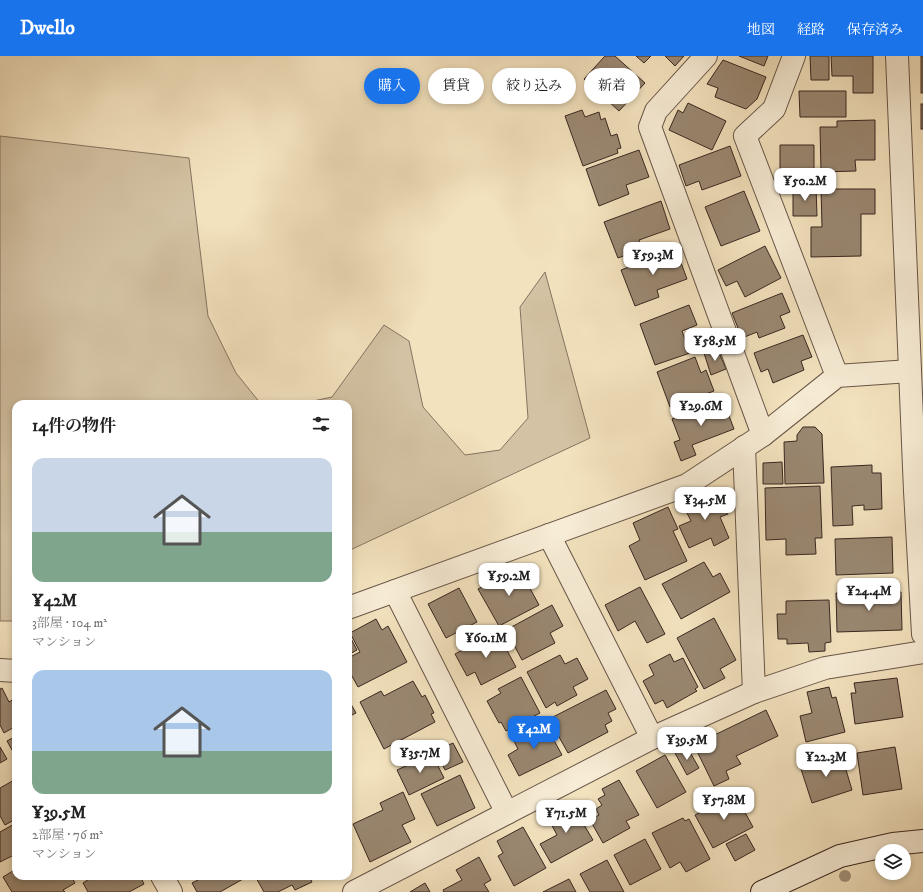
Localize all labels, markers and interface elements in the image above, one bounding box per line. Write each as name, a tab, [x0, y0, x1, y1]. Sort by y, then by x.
text: Dwello	[20, 17, 75, 40]
text: 地図	[747, 21, 775, 39]
text: 経路	[797, 21, 825, 39]
text: 保存済み	[847, 21, 903, 39]
chip: 購入	[364, 68, 420, 104]
chip: 賃貸	[428, 68, 484, 104]
chip: 絞り込み	[492, 68, 576, 104]
chip: 新着	[584, 68, 640, 104]
pin: ¥50.2M	[772, 168, 838, 202]
text: ¥50.2M	[783, 173, 827, 189]
pin: ¥59.3M	[620, 242, 686, 276]
text: ¥59.3M	[632, 247, 674, 263]
pin: ¥58.5M	[682, 328, 748, 362]
text: ¥58.5M	[694, 333, 736, 349]
pin: ¥29.6M	[668, 393, 734, 427]
text: ¥29.6M	[679, 398, 723, 414]
icon: filters	[310, 413, 332, 435]
text: 14件の物件	[32, 415, 116, 437]
icon: home	[146, 484, 218, 556]
pin: ¥34.5M	[672, 487, 738, 521]
text: ¥34.5M	[684, 492, 726, 508]
pin: ¥59.2M	[476, 563, 542, 597]
text: ¥59.2M	[487, 568, 531, 584]
pin: ¥24.4M	[836, 578, 902, 612]
text: ¥24.4M	[846, 583, 892, 599]
text: ¥42M	[32, 590, 77, 612]
text: 3部屋 · 104 m²	[32, 615, 107, 631]
pin: ¥60.1M	[453, 625, 519, 659]
text: ¥60.1M	[465, 630, 507, 646]
text: マンション	[32, 634, 96, 650]
icon: home	[146, 696, 218, 768]
pin: ¥42M	[510, 716, 558, 750]
text: ¥42M	[517, 721, 551, 737]
pin: ¥39.5M	[654, 727, 720, 761]
text: ¥39.5M	[666, 732, 708, 748]
pin: ¥35.7M	[387, 740, 453, 774]
pin: ¥22.3M	[793, 744, 859, 778]
text: ¥35.7M	[400, 745, 440, 761]
text: ¥22.3M	[805, 749, 847, 765]
pin: ¥57.8M	[691, 787, 757, 821]
text: ¥57.8M	[702, 792, 746, 808]
pin: ¥71.5M	[533, 800, 599, 834]
text: ¥39.5M	[32, 802, 86, 824]
text: ¥71.5M	[545, 805, 587, 821]
text: 2部屋 · 76 m²	[32, 827, 103, 843]
map controls	[875, 844, 911, 880]
button: layers	[875, 844, 911, 880]
text: マンション	[32, 846, 96, 862]

